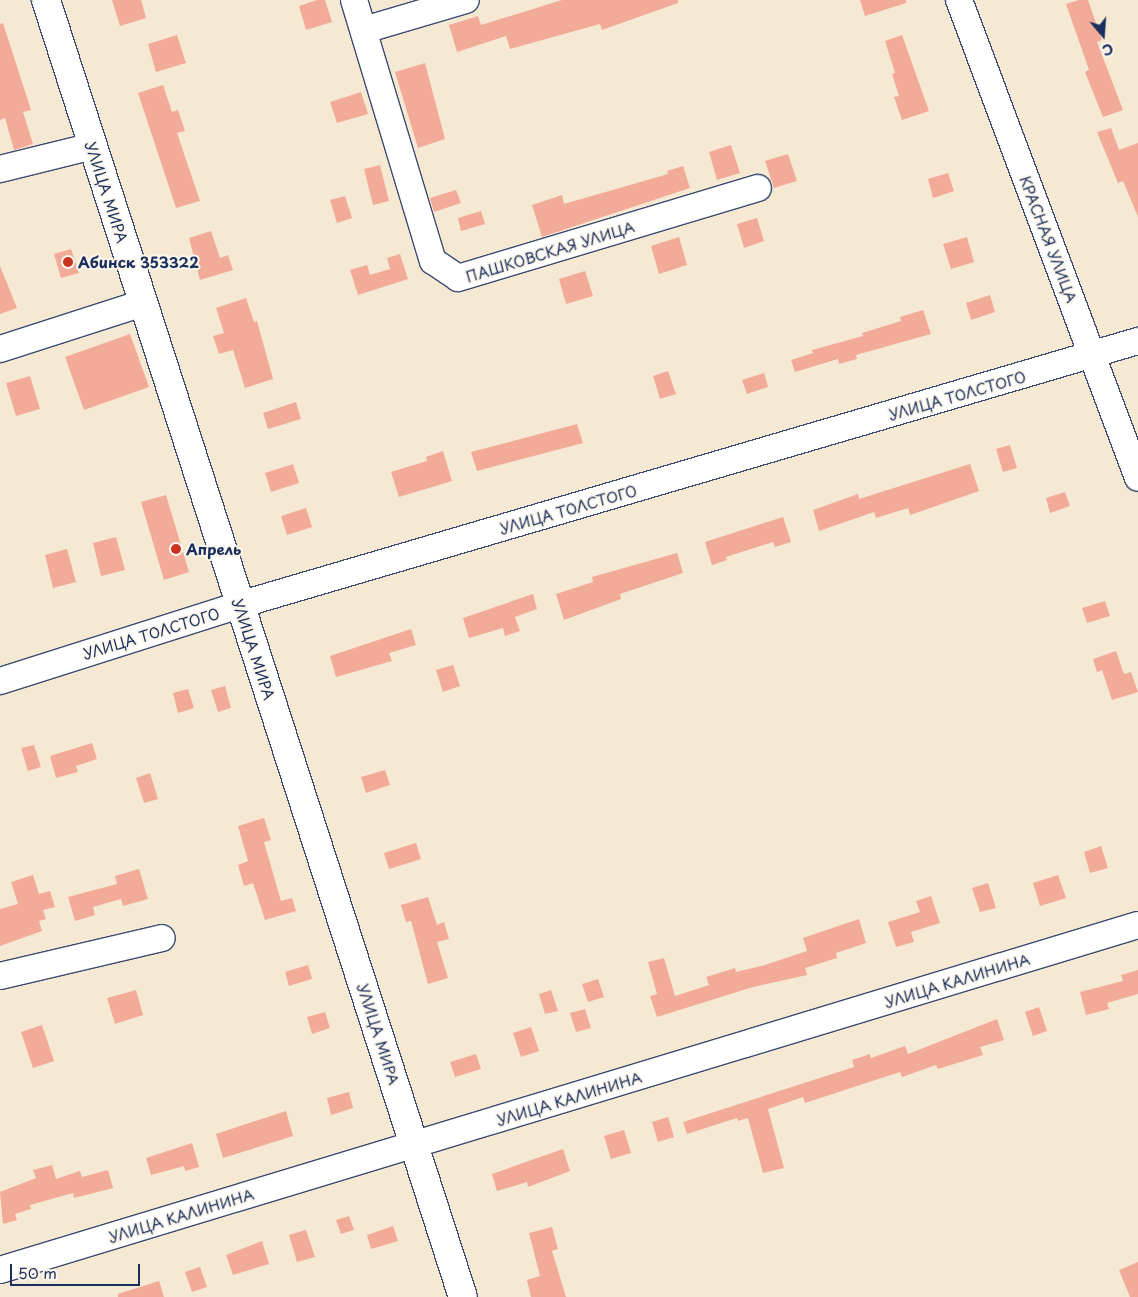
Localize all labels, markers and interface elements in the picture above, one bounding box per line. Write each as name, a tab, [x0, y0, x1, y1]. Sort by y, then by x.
north arrow	[1078, 10, 1128, 60]
text: С	[1100, 38, 1116, 61]
street label: УЛИЦА МИРА	[82, 139, 132, 245]
street label: КРАСНАЯ УЛИЦА	[1016, 173, 1082, 305]
street label: ПАШКОВСКАЯ УЛИЦА	[464, 217, 636, 285]
place label: Абинск 353322	[78, 253, 199, 271]
marker: Абинск 353322	[62, 256, 74, 268]
street label: УЛИЦА ТОЛСТОГО	[885, 367, 1029, 423]
street label: УЛИЦА ТОЛСТОГО	[496, 481, 640, 537]
place label: Апрель	[186, 540, 241, 558]
marker: Апрель	[170, 543, 182, 555]
street label: УЛИЦА МИРА	[229, 596, 279, 702]
street label: УЛИЦА ТОЛСТОГО	[80, 603, 222, 663]
street label: УЛИЦА КАЛИНИНА	[882, 949, 1032, 1011]
street label: УЛИЦА МИРА	[354, 981, 404, 1087]
street label: УЛИЦА КАЛИНИНА	[494, 1067, 644, 1129]
street label: УЛИЦА КАЛИНИНА	[106, 1184, 256, 1246]
scale bar	[12, 1254, 142, 1286]
text: 50 m	[18, 1261, 57, 1284]

